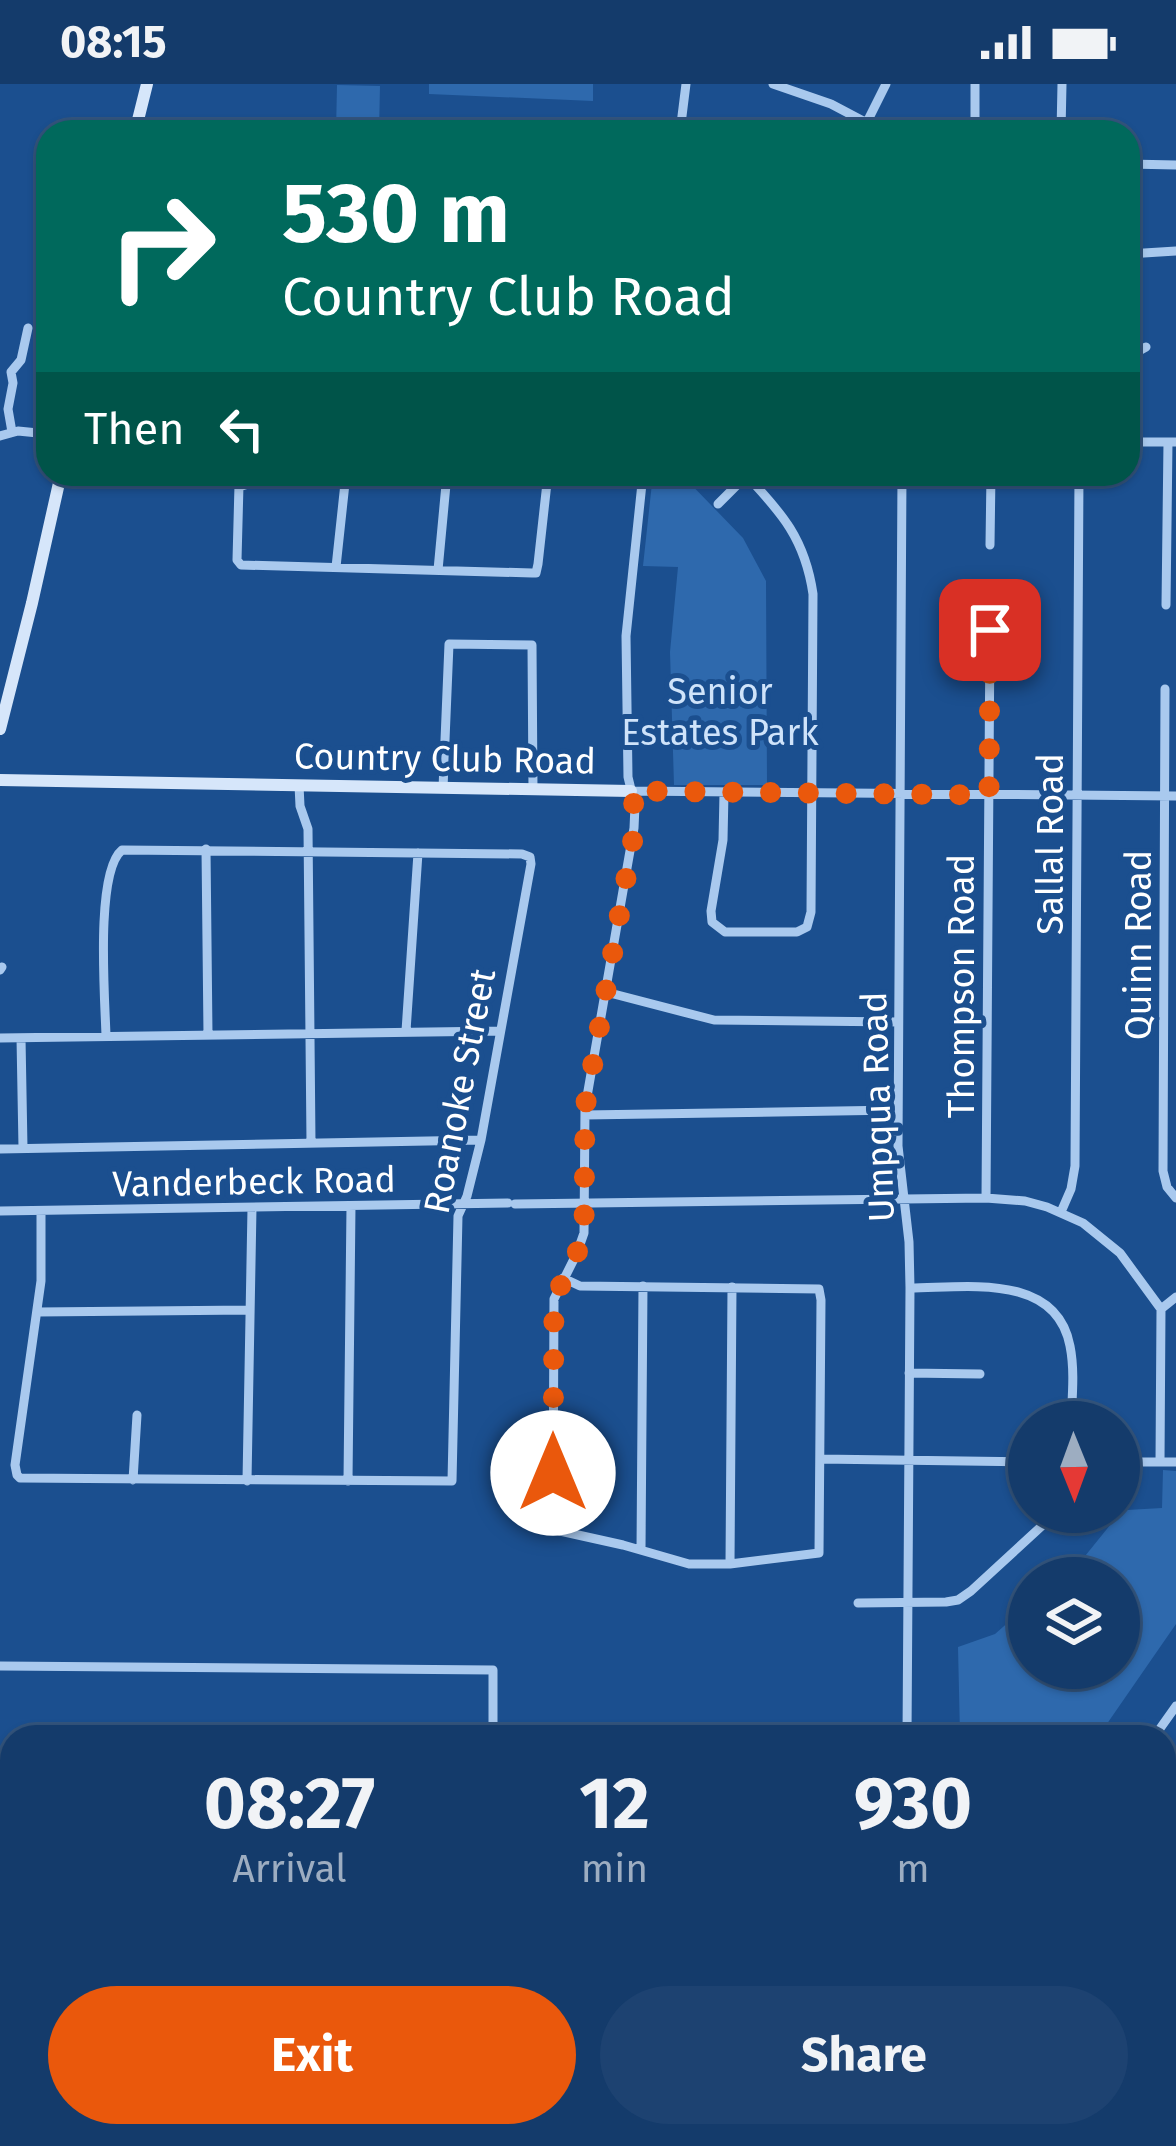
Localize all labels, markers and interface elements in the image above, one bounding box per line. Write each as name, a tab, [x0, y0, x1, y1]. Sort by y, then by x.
text: 08:15	[60, 15, 167, 69]
text: 530 m	[282, 163, 510, 264]
icon: right	[84, 168, 240, 324]
text: Country Club Road	[282, 265, 735, 329]
icon: left	[209, 396, 275, 462]
text: Then	[84, 402, 185, 456]
pin	[939, 579, 1041, 681]
icon: arrive	[957, 597, 1023, 663]
park label: Senior Estates Park	[621, 670, 819, 755]
street label: Country Club Road	[294, 734, 596, 784]
street label: Sallal Road	[1029, 753, 1073, 935]
street label: Quinn Road	[1117, 850, 1161, 1040]
street label: Thompson Road	[940, 854, 984, 1118]
street label: Roanoke Street	[415, 965, 505, 1217]
street label: Umpqua Road	[852, 991, 904, 1223]
street label: Vanderbeck Road	[112, 1158, 396, 1206]
north arrow	[1008, 1401, 1140, 1533]
map controls	[1008, 1401, 1140, 1689]
position arrow	[490, 1410, 616, 1536]
button: layers	[1008, 1557, 1140, 1689]
text: 08:27	[204, 1761, 375, 1847]
text: 12	[579, 1761, 650, 1847]
text: 930	[854, 1761, 972, 1847]
text: Arrival	[232, 1846, 347, 1892]
text: min	[581, 1846, 648, 1892]
text: m	[896, 1846, 930, 1892]
button: Exit	[48, 1986, 576, 2124]
button: Share	[600, 1986, 1128, 2124]

